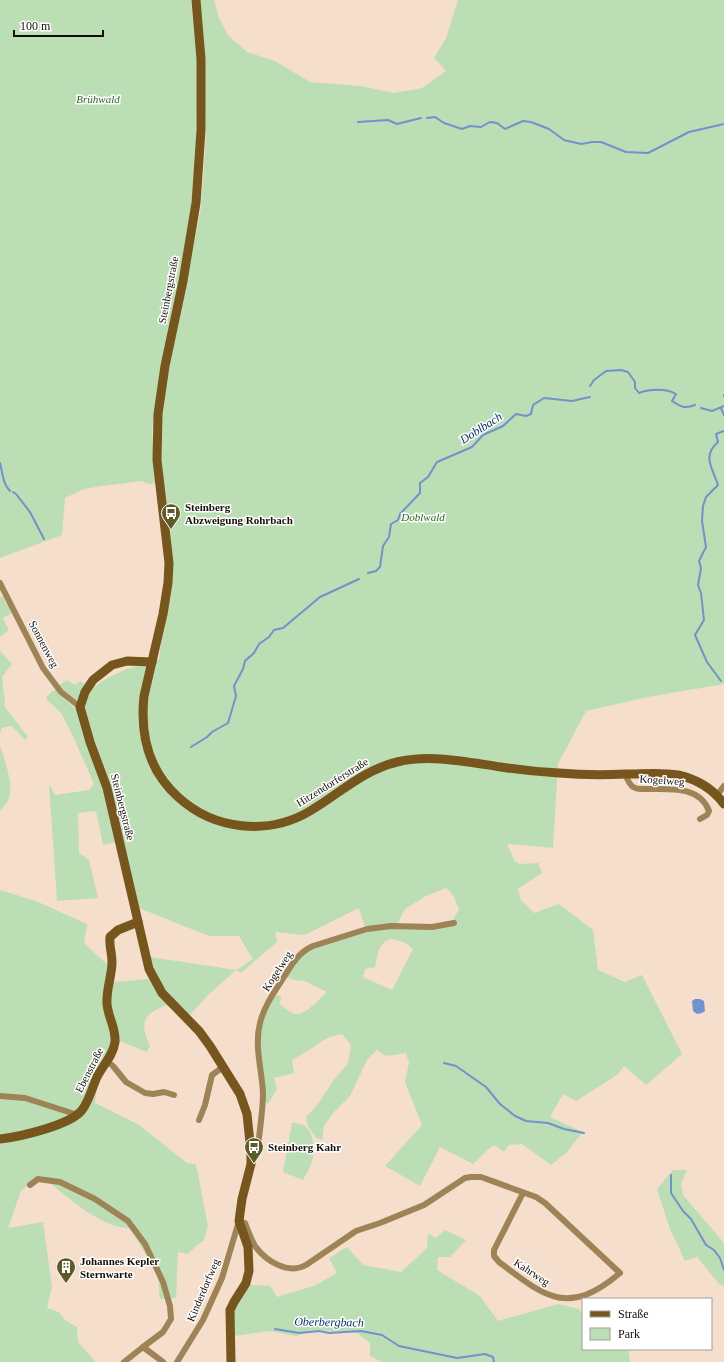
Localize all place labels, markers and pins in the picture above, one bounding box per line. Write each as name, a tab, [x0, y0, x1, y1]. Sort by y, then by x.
place label: Steinberg Abzweigung Rohrbach	[185, 501, 293, 526]
bus stop icon: Steinberg Abzweigung Rohrbach	[160, 502, 182, 530]
bus stop icon: Steinberg Kahr	[243, 1136, 265, 1164]
place label: Steinberg Kahr	[268, 1141, 341, 1153]
place label: Johannes Kepler Sternwarte	[80, 1255, 159, 1280]
building icon: Johannes Kepler Sternwarte	[55, 1256, 77, 1284]

